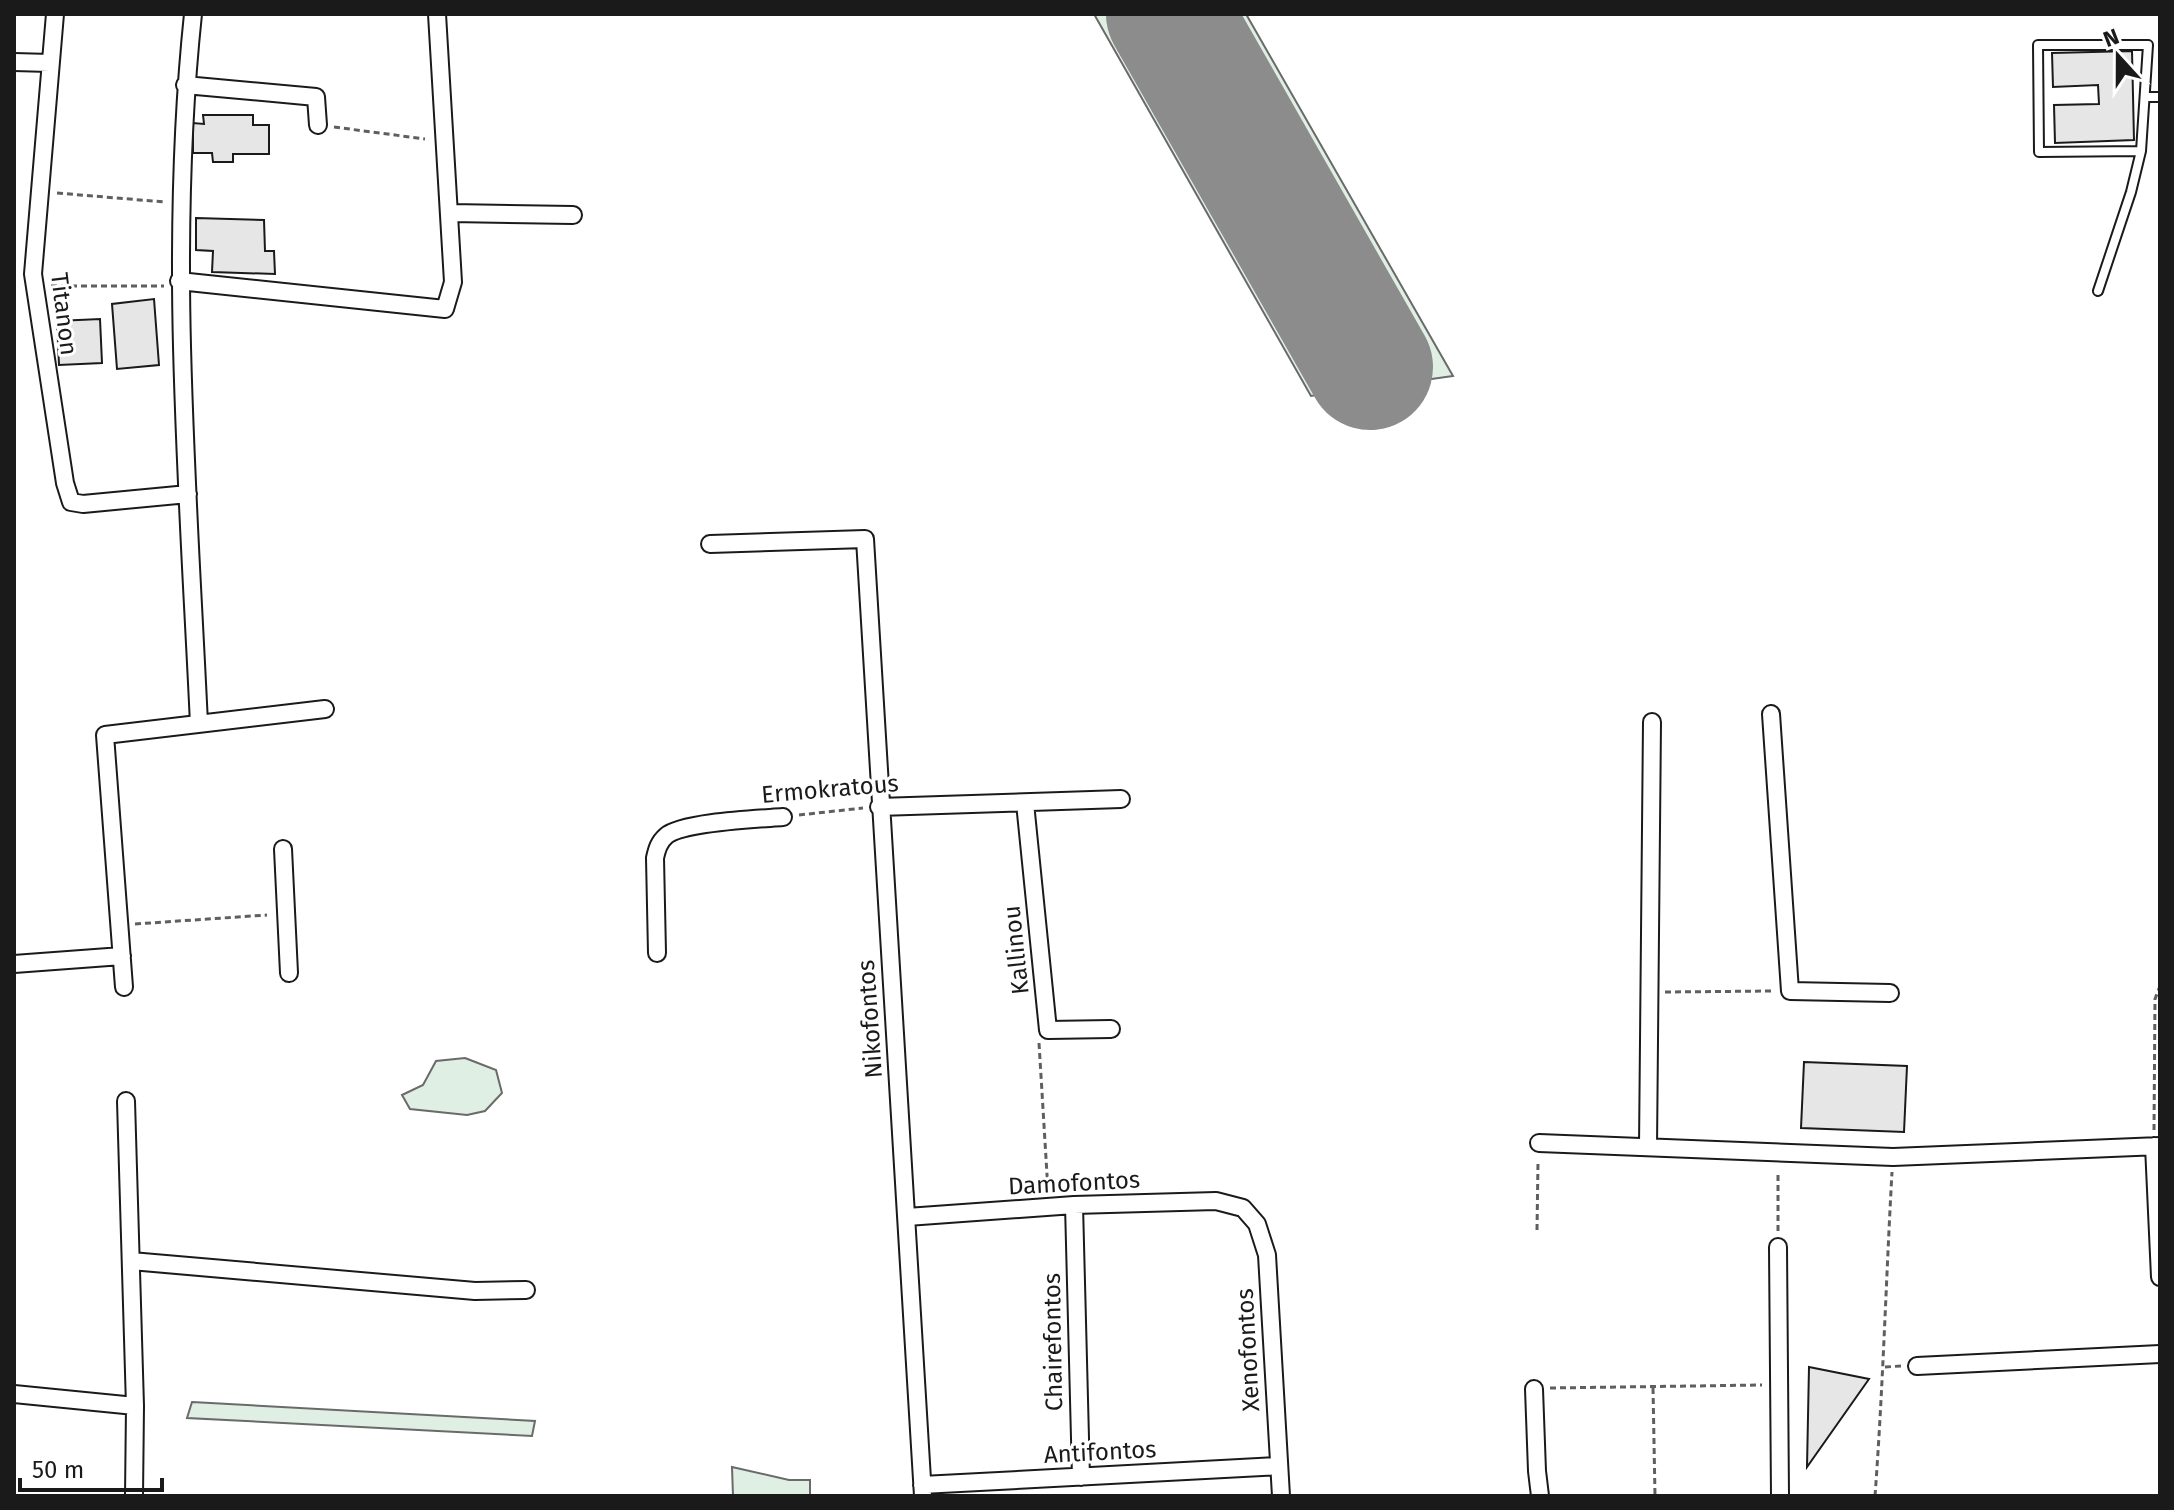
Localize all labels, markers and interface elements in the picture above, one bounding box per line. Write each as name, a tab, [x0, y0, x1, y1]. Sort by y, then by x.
north arrow	[2078, 16, 2158, 96]
text: N	[2099, 23, 2123, 53]
street label: Titanon	[45, 271, 83, 357]
street label: Ermokratous	[760, 769, 900, 809]
street label: Kallinou	[997, 904, 1035, 996]
street label: Nikofontos	[852, 959, 888, 1079]
street label: Damofontos	[1007, 1166, 1141, 1200]
street label: Chairefontos	[1038, 1273, 1068, 1411]
street label: Xenofontos	[1231, 1288, 1265, 1412]
street label: Antifontos	[1043, 1435, 1157, 1469]
scale bar	[20, 1442, 162, 1492]
text: 50 m	[32, 1456, 84, 1484]

